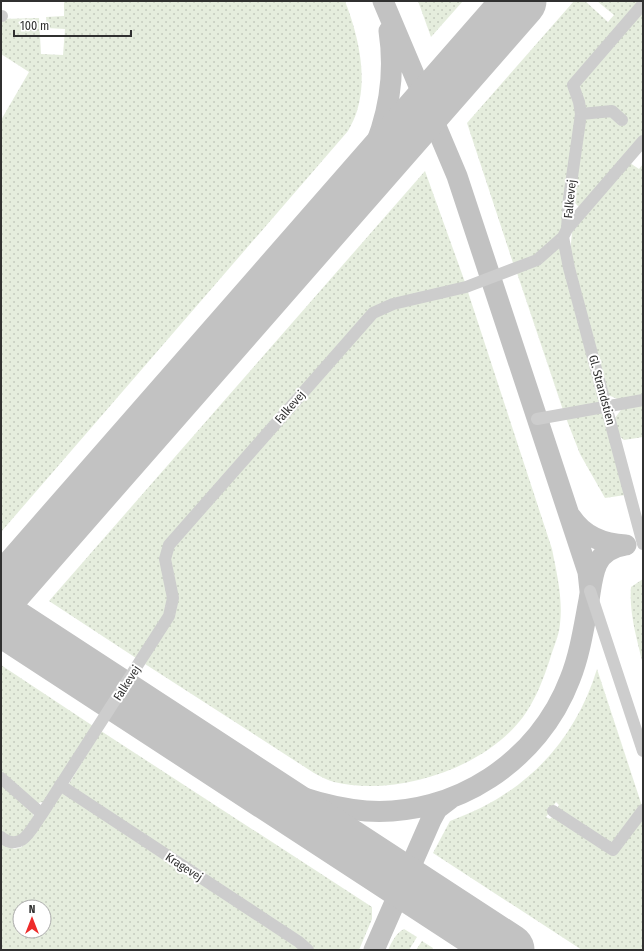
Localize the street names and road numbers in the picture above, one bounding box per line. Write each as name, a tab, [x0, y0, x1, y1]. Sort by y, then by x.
street label: Falkevej	[561, 179, 579, 219]
street label: Gl. Strandstien	[586, 353, 618, 427]
street label: Falkevej	[272, 388, 308, 426]
street label: Falkevej	[110, 663, 144, 703]
street label: Kragevej	[163, 850, 205, 884]

